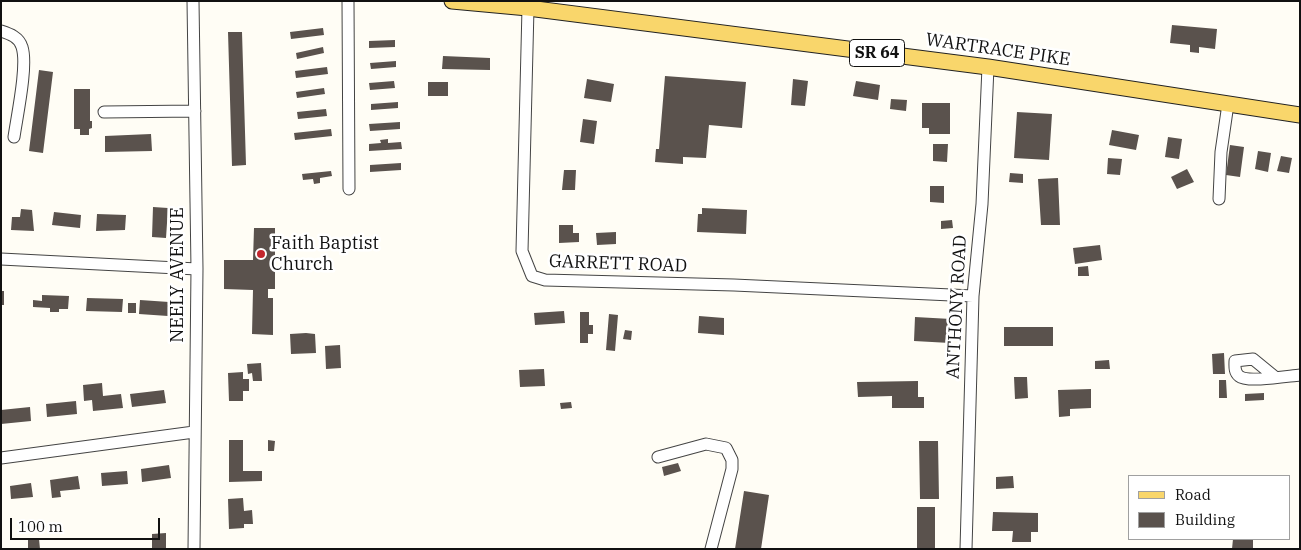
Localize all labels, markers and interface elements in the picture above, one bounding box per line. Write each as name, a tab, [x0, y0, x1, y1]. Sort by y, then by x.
street label: WARTRACE PIKE	[924, 29, 1072, 71]
road number: SR 64	[850, 40, 904, 66]
street label: NEELY AVENUE	[167, 207, 189, 343]
place label: Faith Baptist Church	[271, 233, 379, 276]
street label: ANTHONY ROAD	[942, 234, 972, 380]
marker: Faith Baptist Church	[255, 248, 267, 260]
street label: GARRETT ROAD	[548, 251, 688, 277]
legend	[1128, 475, 1291, 540]
text: Road	[1175, 485, 1211, 504]
scale bar	[12, 508, 162, 540]
text: Building	[1175, 510, 1235, 529]
text: 100 m	[18, 517, 63, 536]

